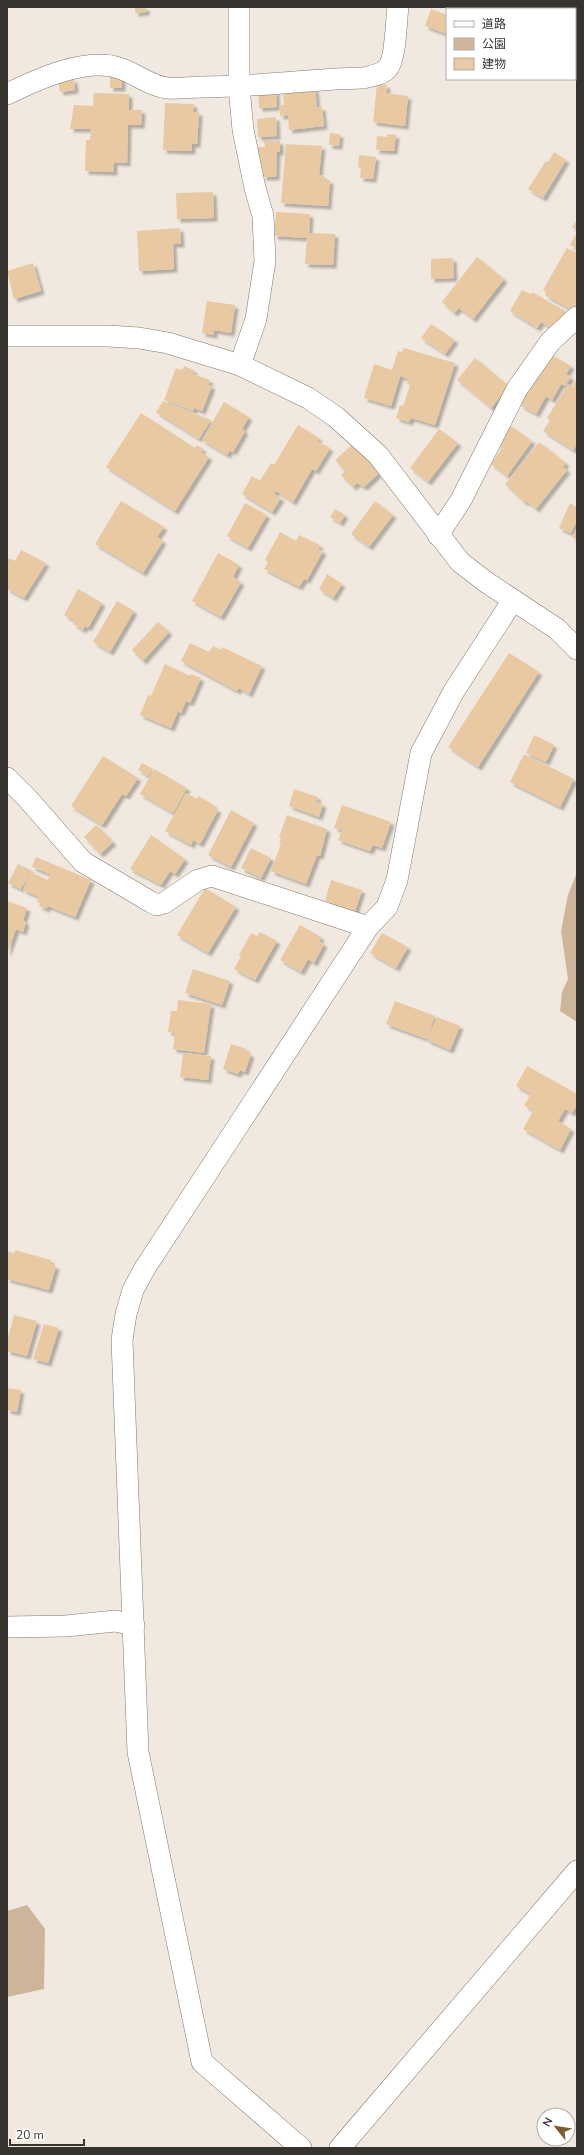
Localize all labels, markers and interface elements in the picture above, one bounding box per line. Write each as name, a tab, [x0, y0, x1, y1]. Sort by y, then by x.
legend	[446, 8, 576, 80]
text: 道路	[482, 16, 506, 32]
text: 公園	[482, 36, 506, 52]
text: 建物	[482, 56, 506, 72]
north arrow	[536, 2107, 576, 2147]
text: N	[539, 2115, 556, 2130]
scale bar	[10, 2121, 84, 2147]
text: 20 m	[16, 2127, 44, 2143]

